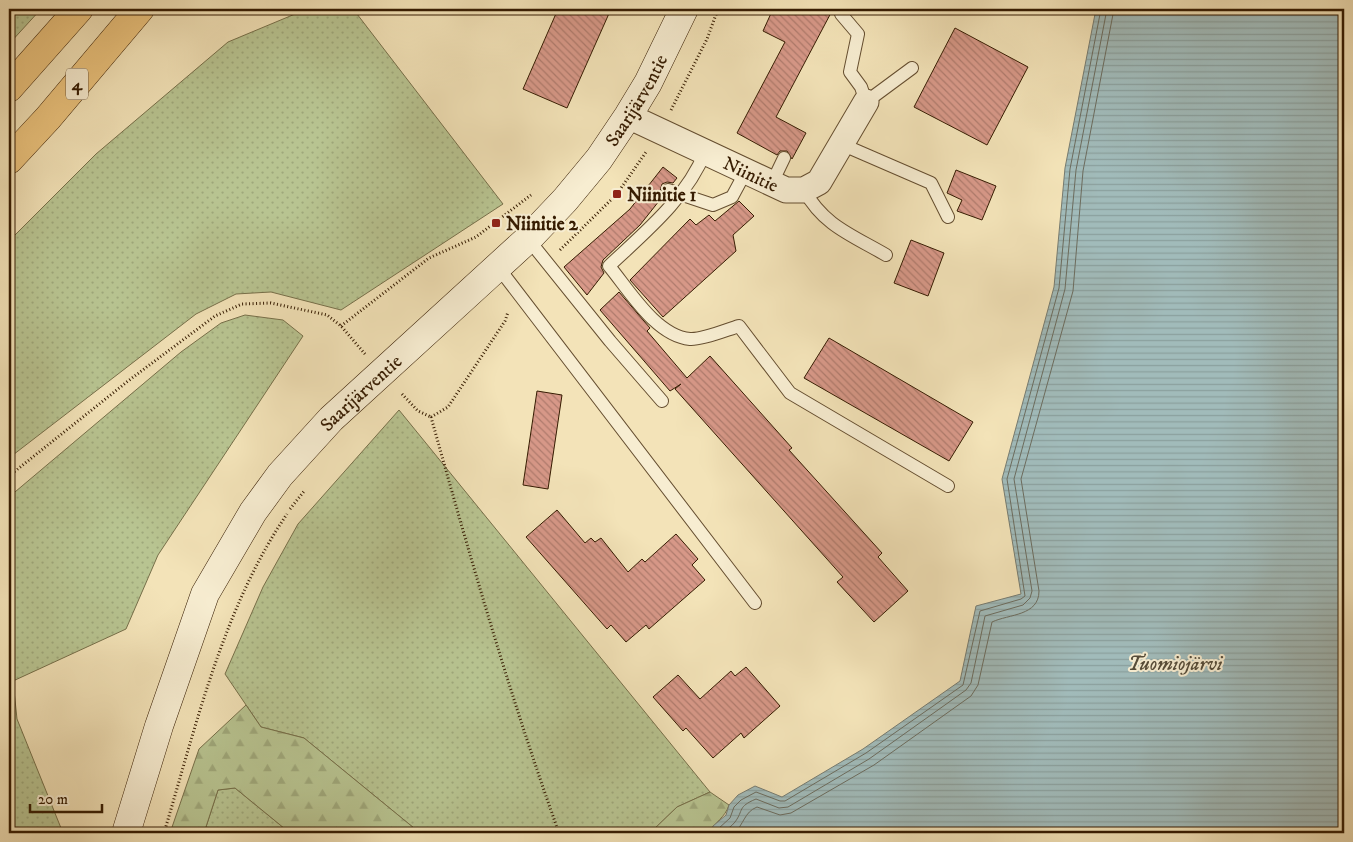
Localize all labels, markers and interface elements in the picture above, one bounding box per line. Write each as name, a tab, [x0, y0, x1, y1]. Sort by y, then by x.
street label: Saarijärventie	[601, 51, 673, 151]
road number: 4	[66, 68, 88, 100]
street label: Niinitie	[719, 152, 782, 198]
place label: Niinitie 1	[627, 184, 697, 207]
marker: Niinitie 1	[611, 188, 623, 200]
place label: Niinitie 2	[506, 213, 579, 236]
marker: Niinitie 2	[490, 217, 502, 229]
street label: Saarijärventie	[316, 350, 407, 436]
water label: Tuomiojärvi	[1128, 652, 1224, 677]
scale bar	[30, 782, 102, 814]
text: 20 m	[38, 790, 68, 809]

